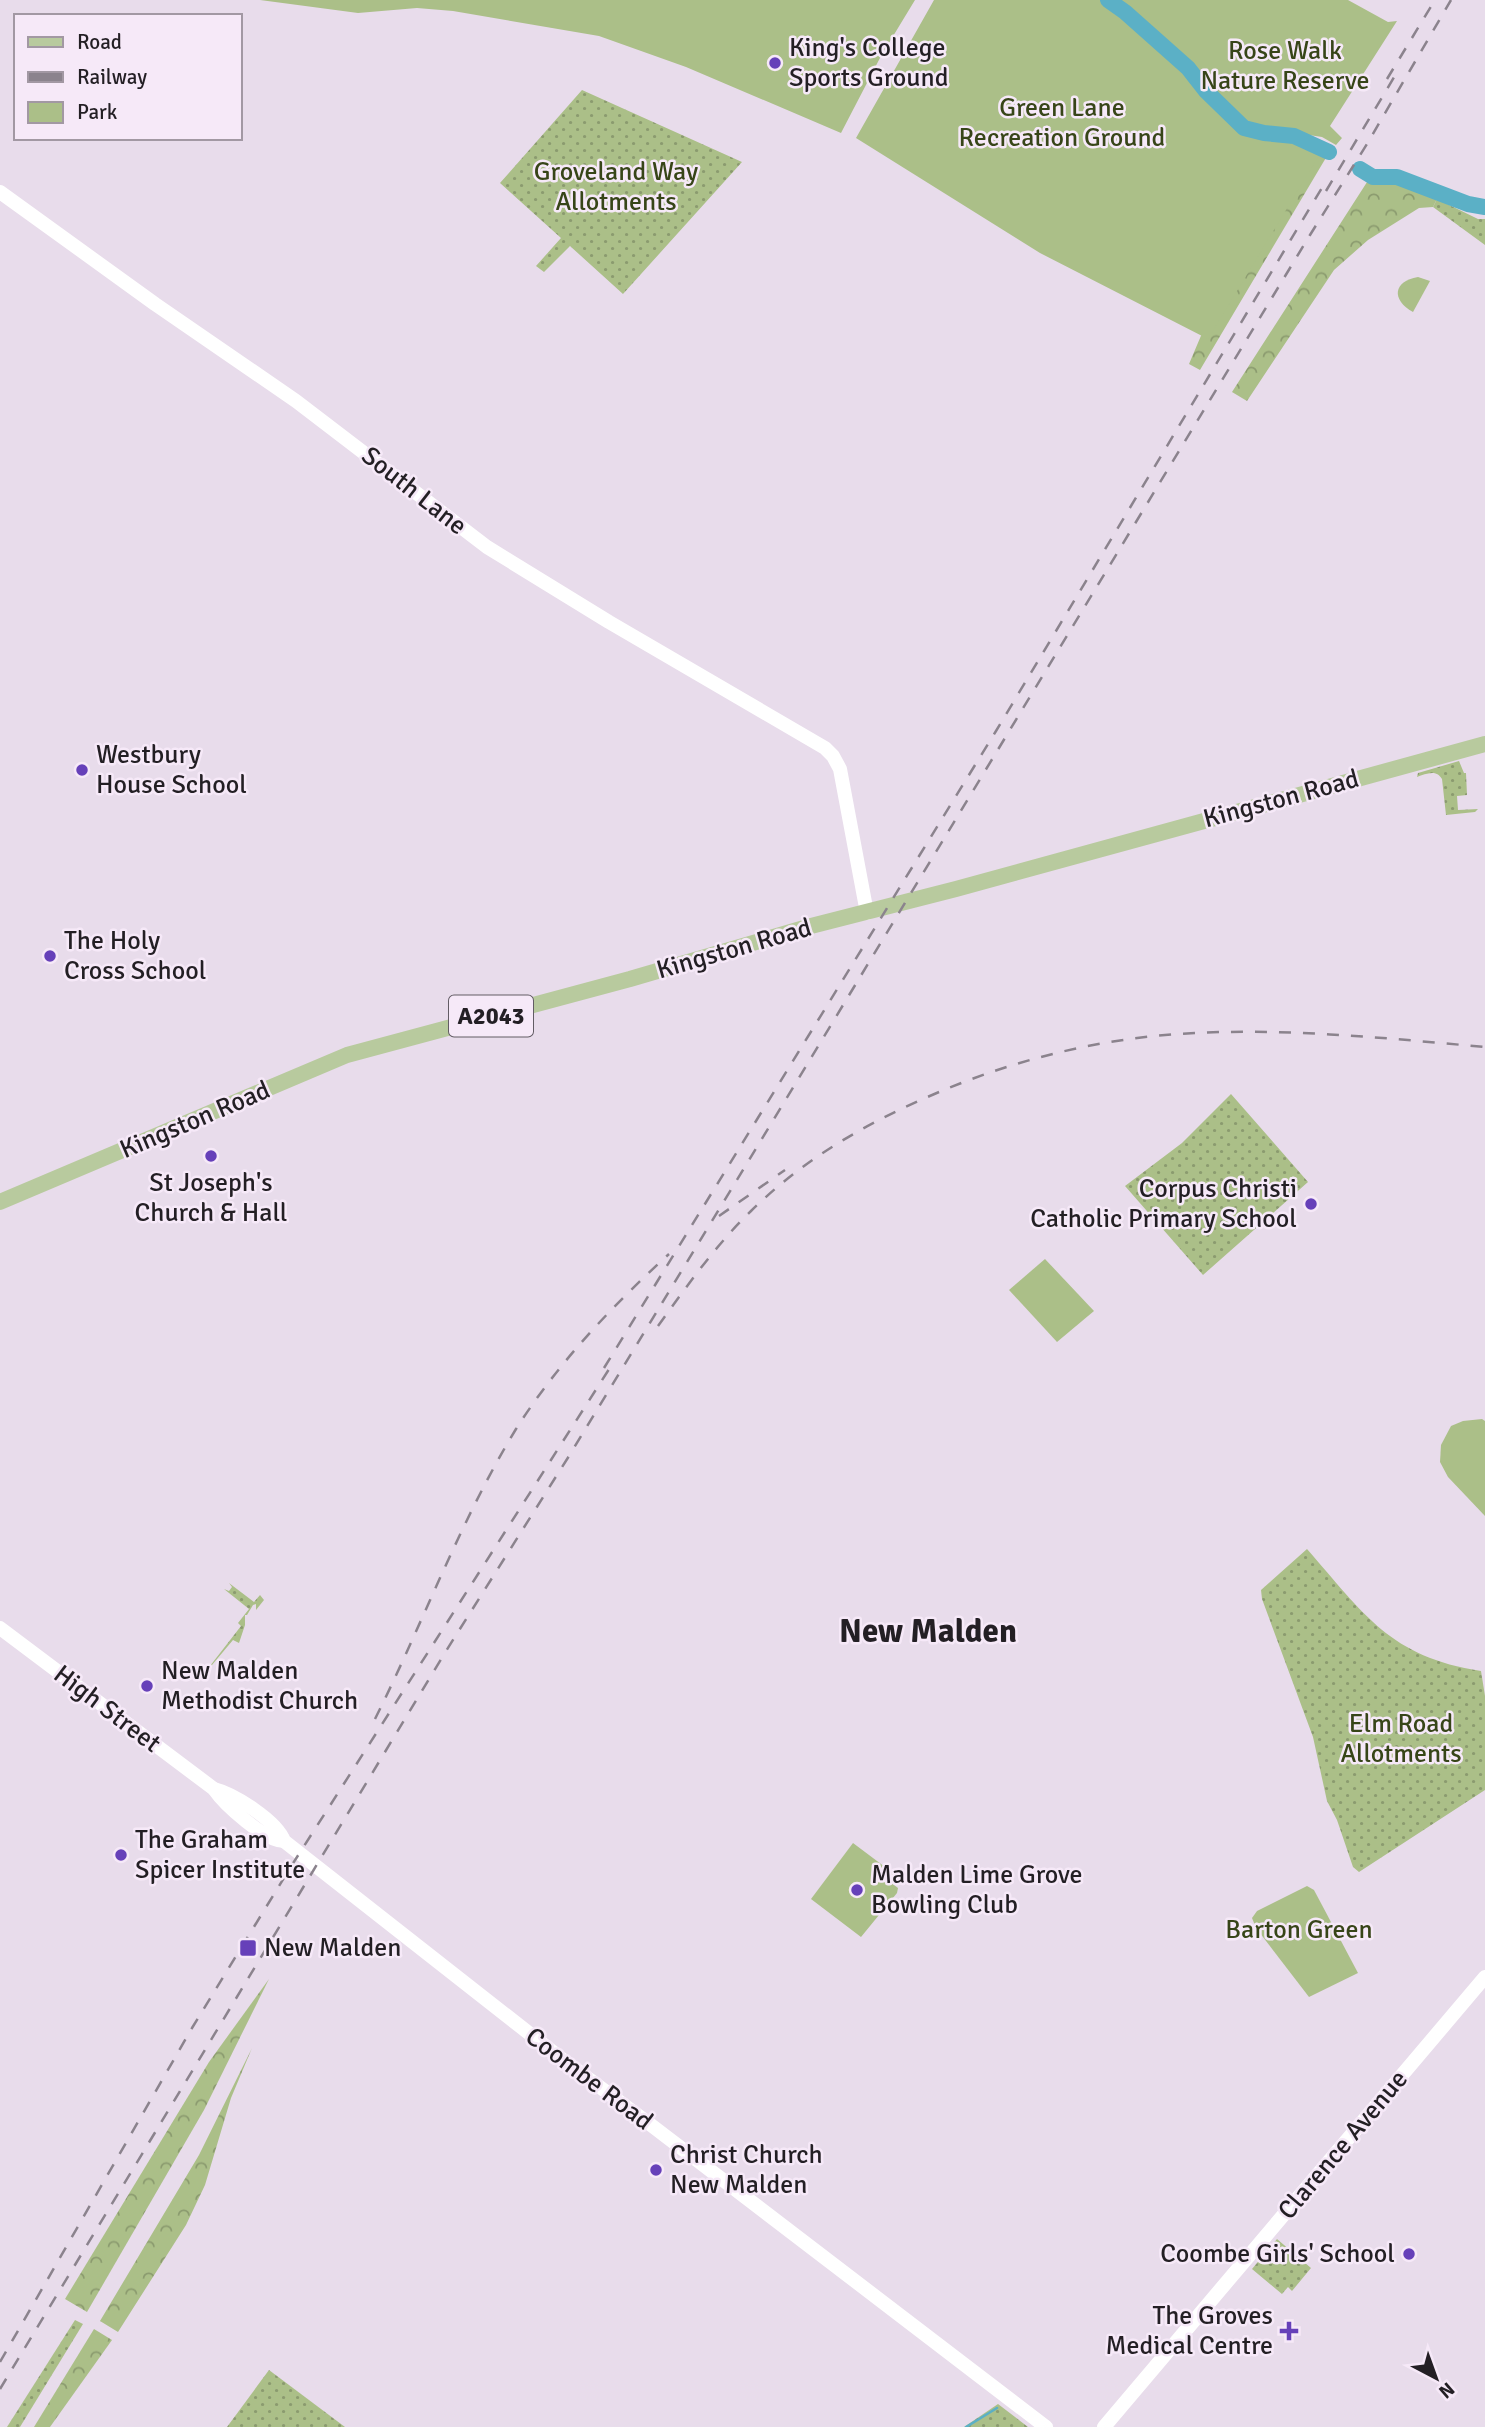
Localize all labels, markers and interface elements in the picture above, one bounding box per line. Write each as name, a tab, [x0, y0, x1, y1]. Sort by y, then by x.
legend	[14, 14, 242, 140]
text: Road	[77, 29, 122, 55]
place label: King's College Sports Ground	[789, 32, 949, 94]
park label: Rose Walk Nature Reserve	[1200, 35, 1370, 97]
marker: King's College Sports Ground	[767, 55, 783, 71]
text: Railway	[77, 64, 147, 90]
park label: Green Lane Recreation Ground	[959, 92, 1165, 154]
text: Park	[77, 99, 118, 125]
park label: Groveland Way Allotments	[534, 156, 698, 218]
street label: South Lane	[355, 440, 473, 542]
place label: Westbury House School	[96, 739, 247, 801]
marker: Westbury House School	[74, 762, 90, 778]
street label: Kingston Road	[1200, 763, 1362, 835]
street label: Kingston Road	[653, 912, 815, 986]
place label: The Holy Cross School	[64, 925, 206, 987]
marker: The Holy Cross School	[42, 948, 58, 964]
road number: A2043	[449, 996, 533, 1036]
street label: Kingston Road	[115, 1074, 275, 1166]
marker: St Joseph's Church & Hall	[203, 1148, 219, 1164]
place label: St Joseph's Church & Hall	[135, 1167, 287, 1229]
place label: Corpus Christi Catholic Primary School	[1030, 1173, 1297, 1235]
marker: Corpus Christi Catholic Primary School	[1303, 1196, 1319, 1212]
district label: New Malden	[839, 1611, 1017, 1652]
place label: New Malden Methodist Church	[161, 1655, 358, 1717]
street label: High Street	[47, 1658, 167, 1760]
marker: New Malden Methodist Church	[139, 1678, 155, 1694]
park label: Elm Road Allotments	[1340, 1708, 1462, 1770]
place label: The Graham Spicer Institute	[135, 1824, 305, 1886]
marker: The Graham Spicer Institute	[113, 1847, 129, 1863]
place label: Malden Lime Grove Bowling Club	[871, 1859, 1083, 1921]
marker: Malden Lime Grove Bowling Club	[849, 1882, 865, 1898]
park label: Barton Green	[1225, 1914, 1373, 1946]
place label: New Malden	[264, 1932, 402, 1964]
marker: New Malden	[238, 1938, 258, 1958]
street label: Coombe Road	[519, 2021, 659, 2137]
street label: Clarence Avenue	[1271, 2064, 1415, 2226]
place label: Christ Church New Malden	[670, 2139, 823, 2201]
marker: Christ Church New Malden	[648, 2162, 664, 2178]
place label: Coombe Girls' School	[1160, 2238, 1395, 2270]
marker: Coombe Girls' School	[1401, 2246, 1417, 2262]
place label: The Groves Medical Centre	[1106, 2300, 1273, 2362]
marker: The Groves Medical Centre	[1279, 2321, 1299, 2341]
north arrow	[1401, 2343, 1471, 2413]
text: N	[1434, 2377, 1459, 2403]

